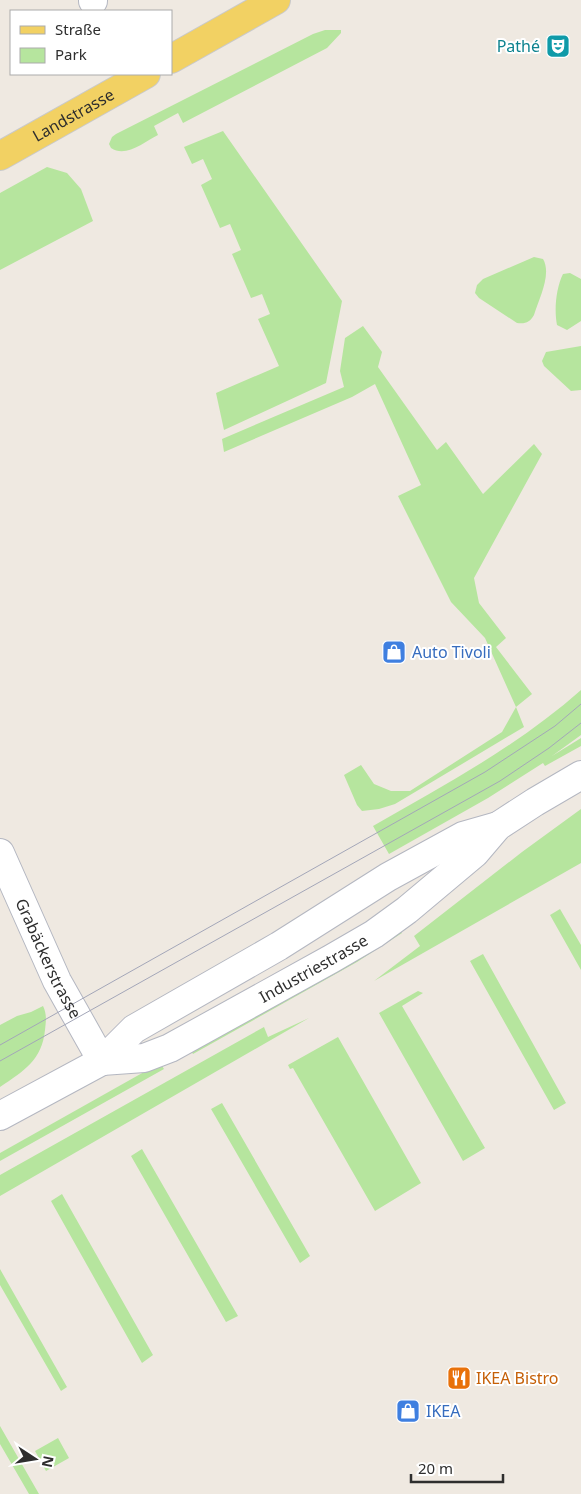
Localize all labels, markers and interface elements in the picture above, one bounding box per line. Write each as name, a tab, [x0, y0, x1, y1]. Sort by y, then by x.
legend	[10, 10, 172, 75]
text: Straße	[55, 19, 101, 39]
theatre icon: Pathé	[545, 33, 571, 59]
place label: Pathé	[497, 35, 540, 57]
text: Park	[55, 44, 87, 64]
street label: Landstrasse	[29, 83, 118, 147]
shop icon: Auto Tivoli	[381, 639, 407, 665]
place label: Auto Tivoli	[412, 641, 491, 663]
street label: Grabäckerstrasse	[11, 895, 87, 1022]
street label: Industriestrasse	[255, 929, 372, 1008]
restaurant icon: IKEA Bistro	[446, 1365, 472, 1391]
place label: IKEA Bistro	[476, 1367, 559, 1389]
shop icon: IKEA	[395, 1398, 421, 1424]
place label: IKEA	[426, 1400, 461, 1422]
north arrow	[10, 1434, 60, 1484]
scale bar	[411, 1452, 504, 1484]
text: N	[38, 1454, 59, 1469]
text: 20 m	[418, 1458, 453, 1478]

